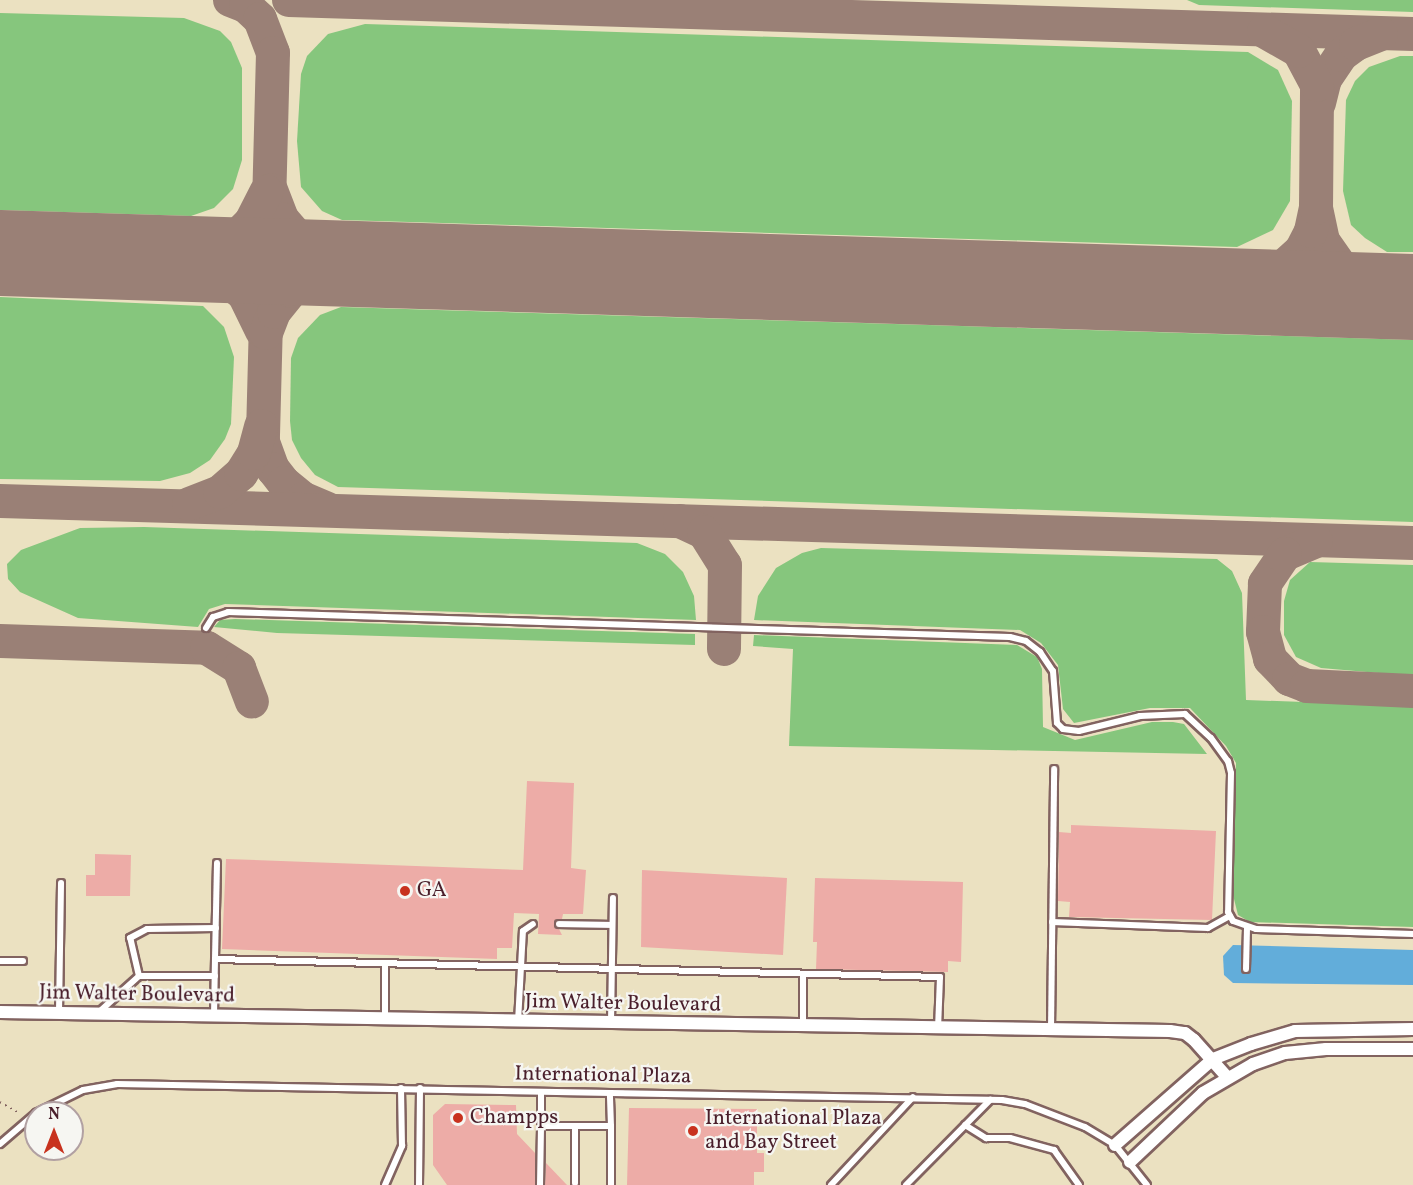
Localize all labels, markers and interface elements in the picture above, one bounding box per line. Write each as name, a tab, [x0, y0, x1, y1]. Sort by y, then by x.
place label: GA	[417, 878, 447, 904]
marker: GA	[398, 884, 412, 898]
street label: Jim Walter Boulevard	[38, 981, 236, 1009]
street label: Jim Walter Boulevard	[524, 990, 722, 1018]
street label: International Plaza	[514, 1062, 692, 1090]
north arrow	[24, 1101, 84, 1161]
text: N	[48, 1104, 60, 1126]
place label: Champps	[470, 1105, 558, 1131]
place label: International Plaza and Bay Street	[705, 1106, 882, 1156]
marker: Champps	[451, 1111, 465, 1125]
marker: International Plaza and Bay Street	[686, 1124, 700, 1138]

